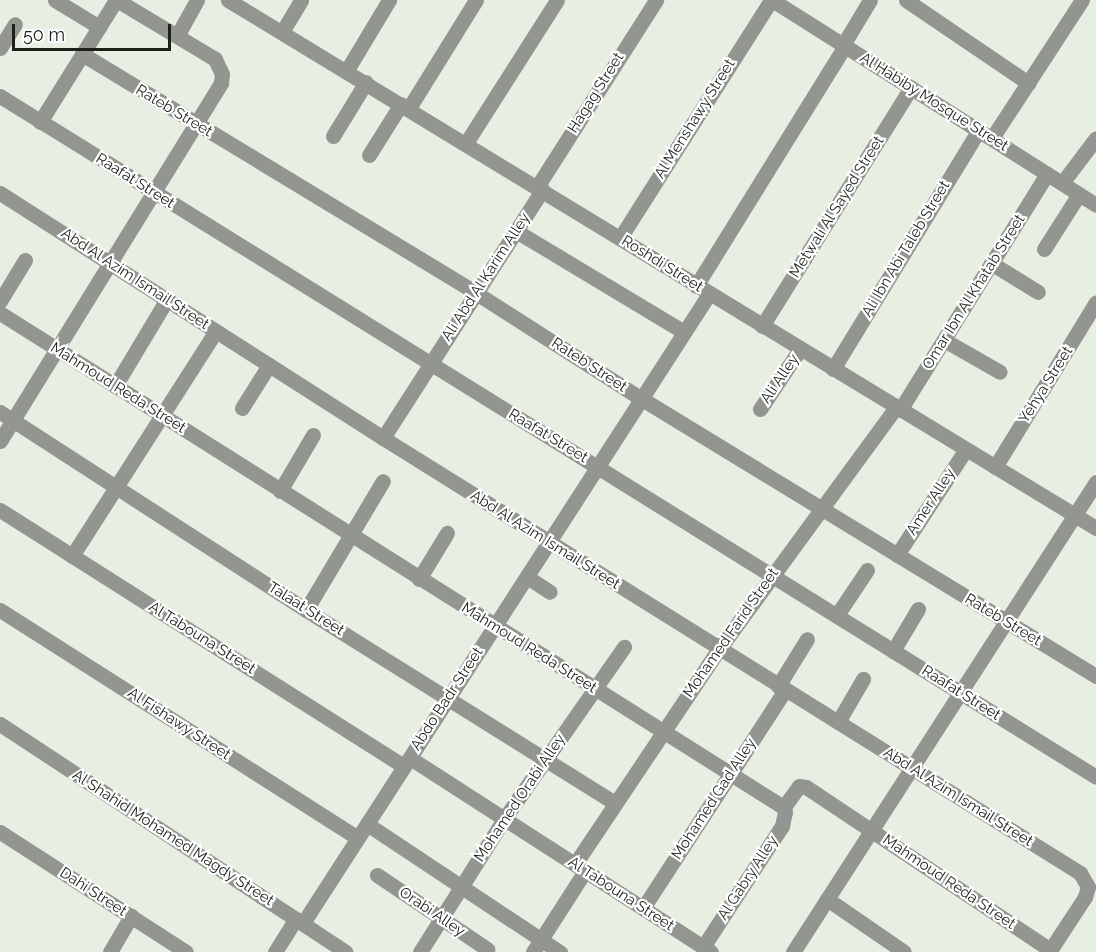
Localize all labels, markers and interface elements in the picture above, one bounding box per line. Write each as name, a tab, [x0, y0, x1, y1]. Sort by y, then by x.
scale bar	[15, 12, 174, 50]
text: 50 m	[23, 24, 65, 45]
street label: Al Habiby Mosque Street	[856, 49, 1012, 155]
street label: Hagag Street	[564, 50, 628, 136]
street label: Al Menshawy Street	[651, 56, 739, 182]
street label: Rateb Street	[132, 81, 216, 141]
street label: Metwali Al Sayed Street	[786, 132, 888, 282]
street label: Raafat Street	[92, 150, 178, 212]
street label: Ali Ibn Abi Taleb Street	[858, 177, 954, 321]
street label: Ali Abd Al Karim Alley	[437, 209, 535, 345]
street label: Omar Ibn Al Khatab Street	[919, 211, 1029, 373]
street label: Abd Al Azim Ismail Street	[57, 224, 213, 334]
street label: Roshdi Street	[618, 232, 706, 296]
street label: Rateb Street	[548, 334, 630, 396]
street label: Mahmoud Reda Street	[47, 339, 189, 437]
street label: Yehya Street	[1015, 343, 1077, 427]
street label: Ali Alley	[757, 351, 803, 407]
street label: Raafat Street	[505, 405, 591, 467]
street label: Amer Alley	[903, 465, 959, 539]
street label: Abd Al Azim Ismail Street	[466, 486, 624, 594]
street label: Mohamed Farid Street	[679, 565, 783, 701]
street label: Talaat Street	[265, 578, 347, 640]
street label: Rateb Street	[961, 590, 1045, 650]
street label: Al Tabouna Street	[145, 598, 259, 678]
street label: Mahmoud Reda Street	[458, 599, 600, 697]
street label: Abdo Badr Street	[407, 644, 487, 754]
street label: Raafat Street	[918, 662, 1004, 724]
street label: Al Fishawy Street	[124, 684, 234, 764]
street label: Mohamed Orabi Alley	[470, 731, 570, 865]
street label: Mohamed Gad Alley	[668, 735, 760, 863]
street label: Abd Al Azim Ismail Street	[879, 743, 1037, 851]
street label: Al Shahid Mohamed Magdy Street	[69, 766, 277, 910]
street label: Mahmoud Reda Street	[879, 831, 1019, 933]
street label: Al Gabry Alley	[714, 832, 782, 924]
street label: Al Tabouna Street	[564, 853, 678, 935]
street label: Dahi Street	[56, 864, 130, 920]
street label: Orabi Alley	[395, 883, 469, 941]

